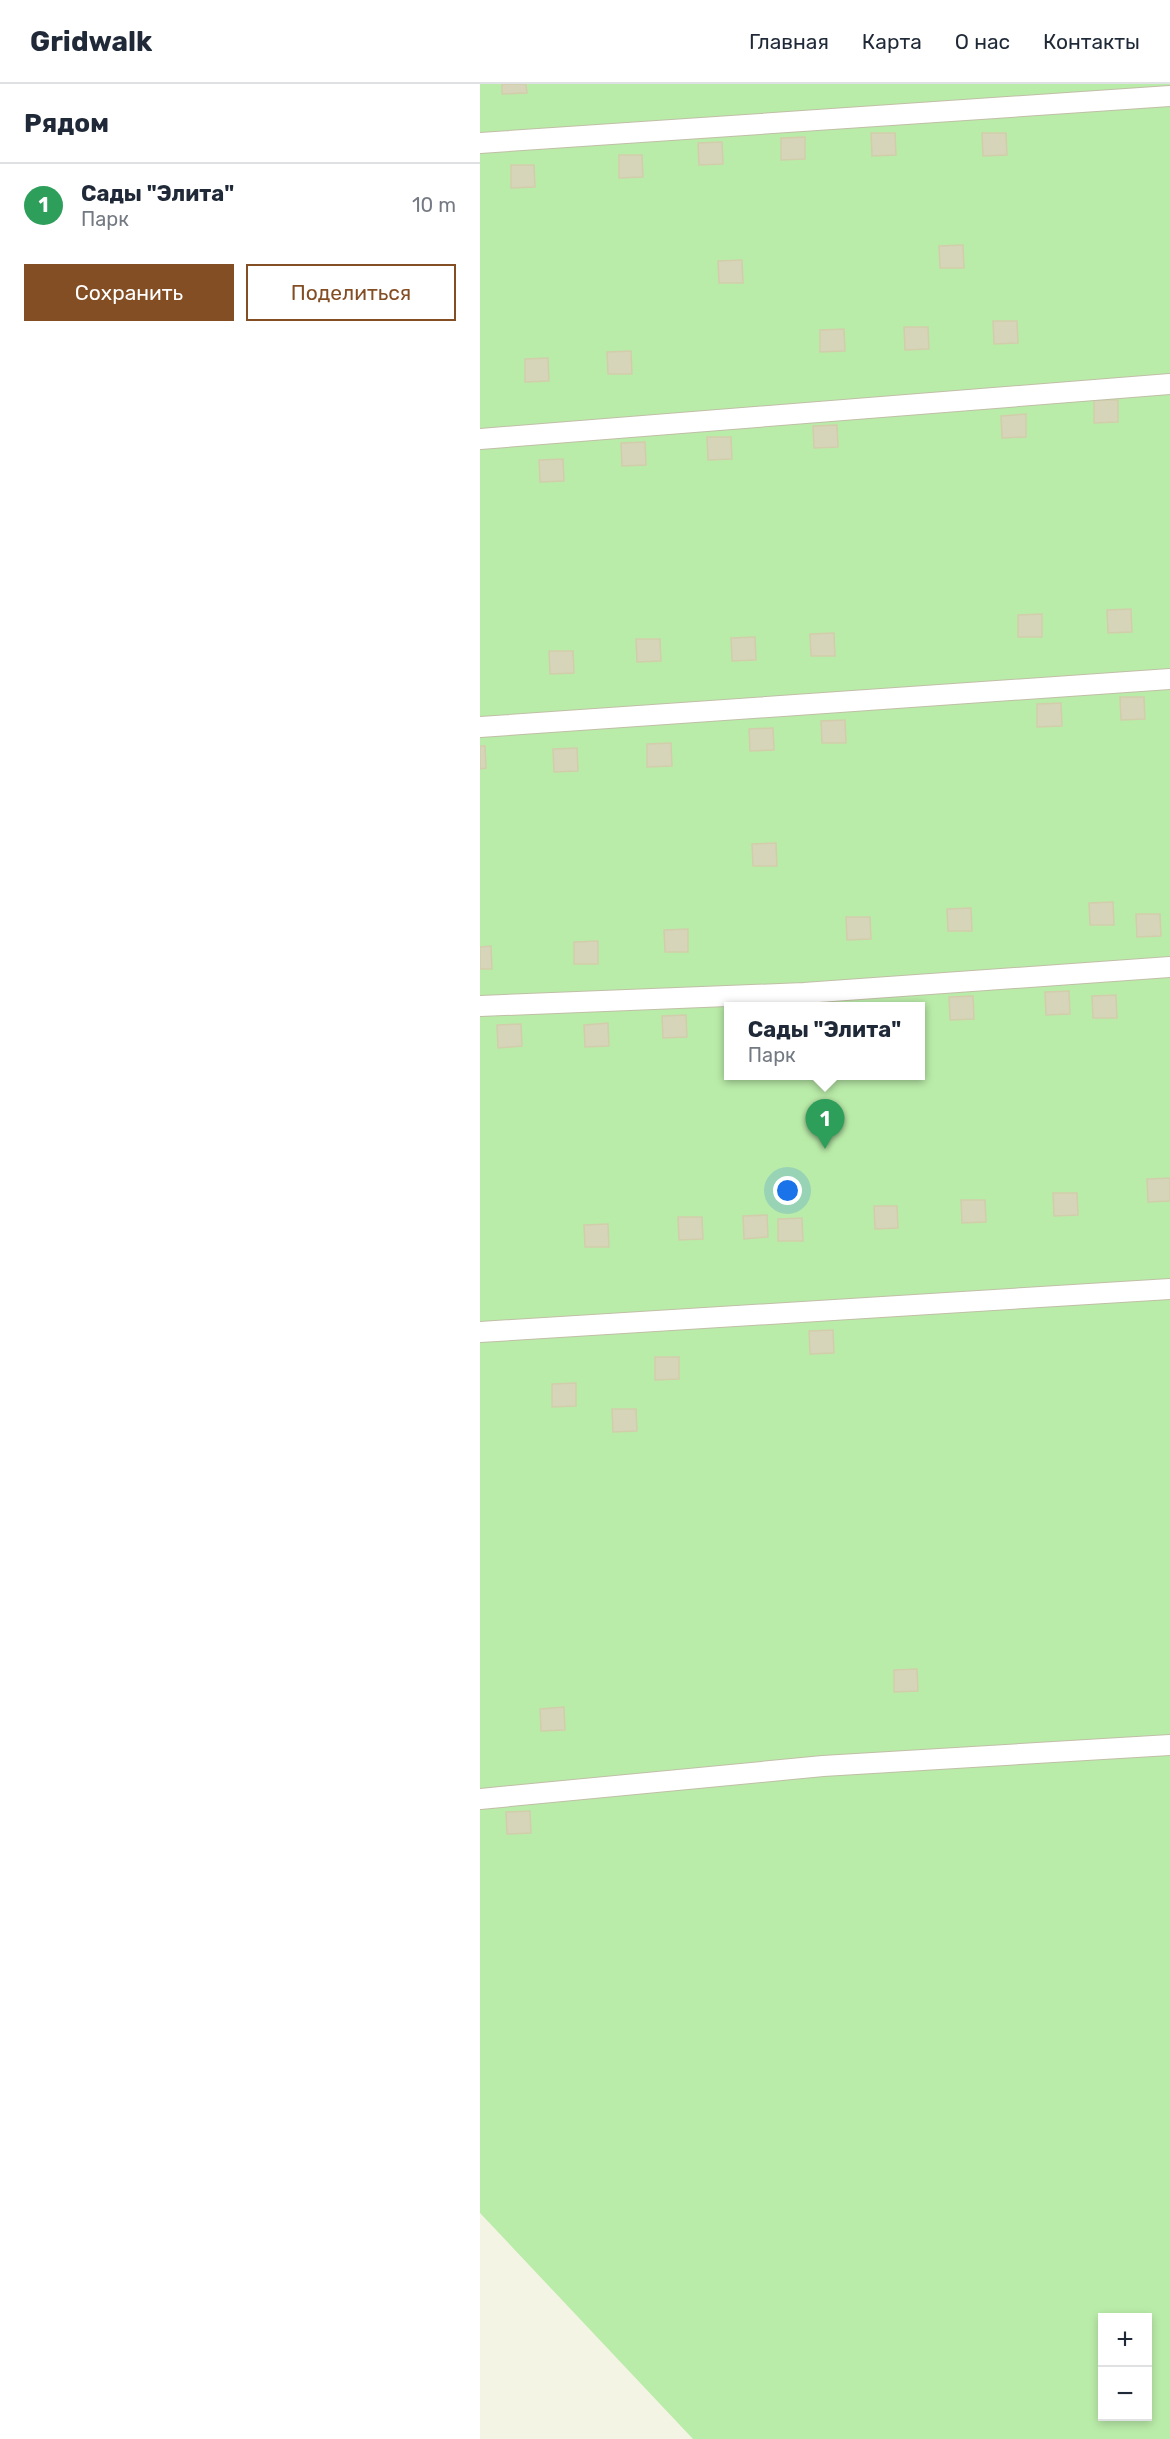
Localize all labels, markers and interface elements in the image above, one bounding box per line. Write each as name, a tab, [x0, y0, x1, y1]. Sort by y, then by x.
text: Gridwalk	[30, 25, 152, 58]
text: Главная	[749, 29, 829, 54]
text: Карта	[862, 29, 922, 54]
text: О нас	[955, 29, 1010, 54]
text: Контакты	[1043, 29, 1140, 54]
text: Рядом	[24, 108, 109, 139]
text: Сады "Элита"	[81, 180, 234, 207]
text: 1	[39, 193, 48, 217]
text: 10 m	[412, 193, 456, 217]
text: Парк	[81, 207, 129, 231]
button: Сохранить	[24, 264, 234, 321]
button: Поделиться	[246, 264, 456, 321]
popup	[724, 1002, 925, 1080]
text: Сады "Элита"	[748, 1016, 901, 1043]
text: Парк	[748, 1043, 796, 1067]
pin: 1	[806, 1100, 844, 1149]
your location	[773, 1176, 802, 1205]
map controls	[1098, 2313, 1152, 2421]
button: +	[1098, 2313, 1152, 2367]
button: −	[1098, 2367, 1152, 2421]

